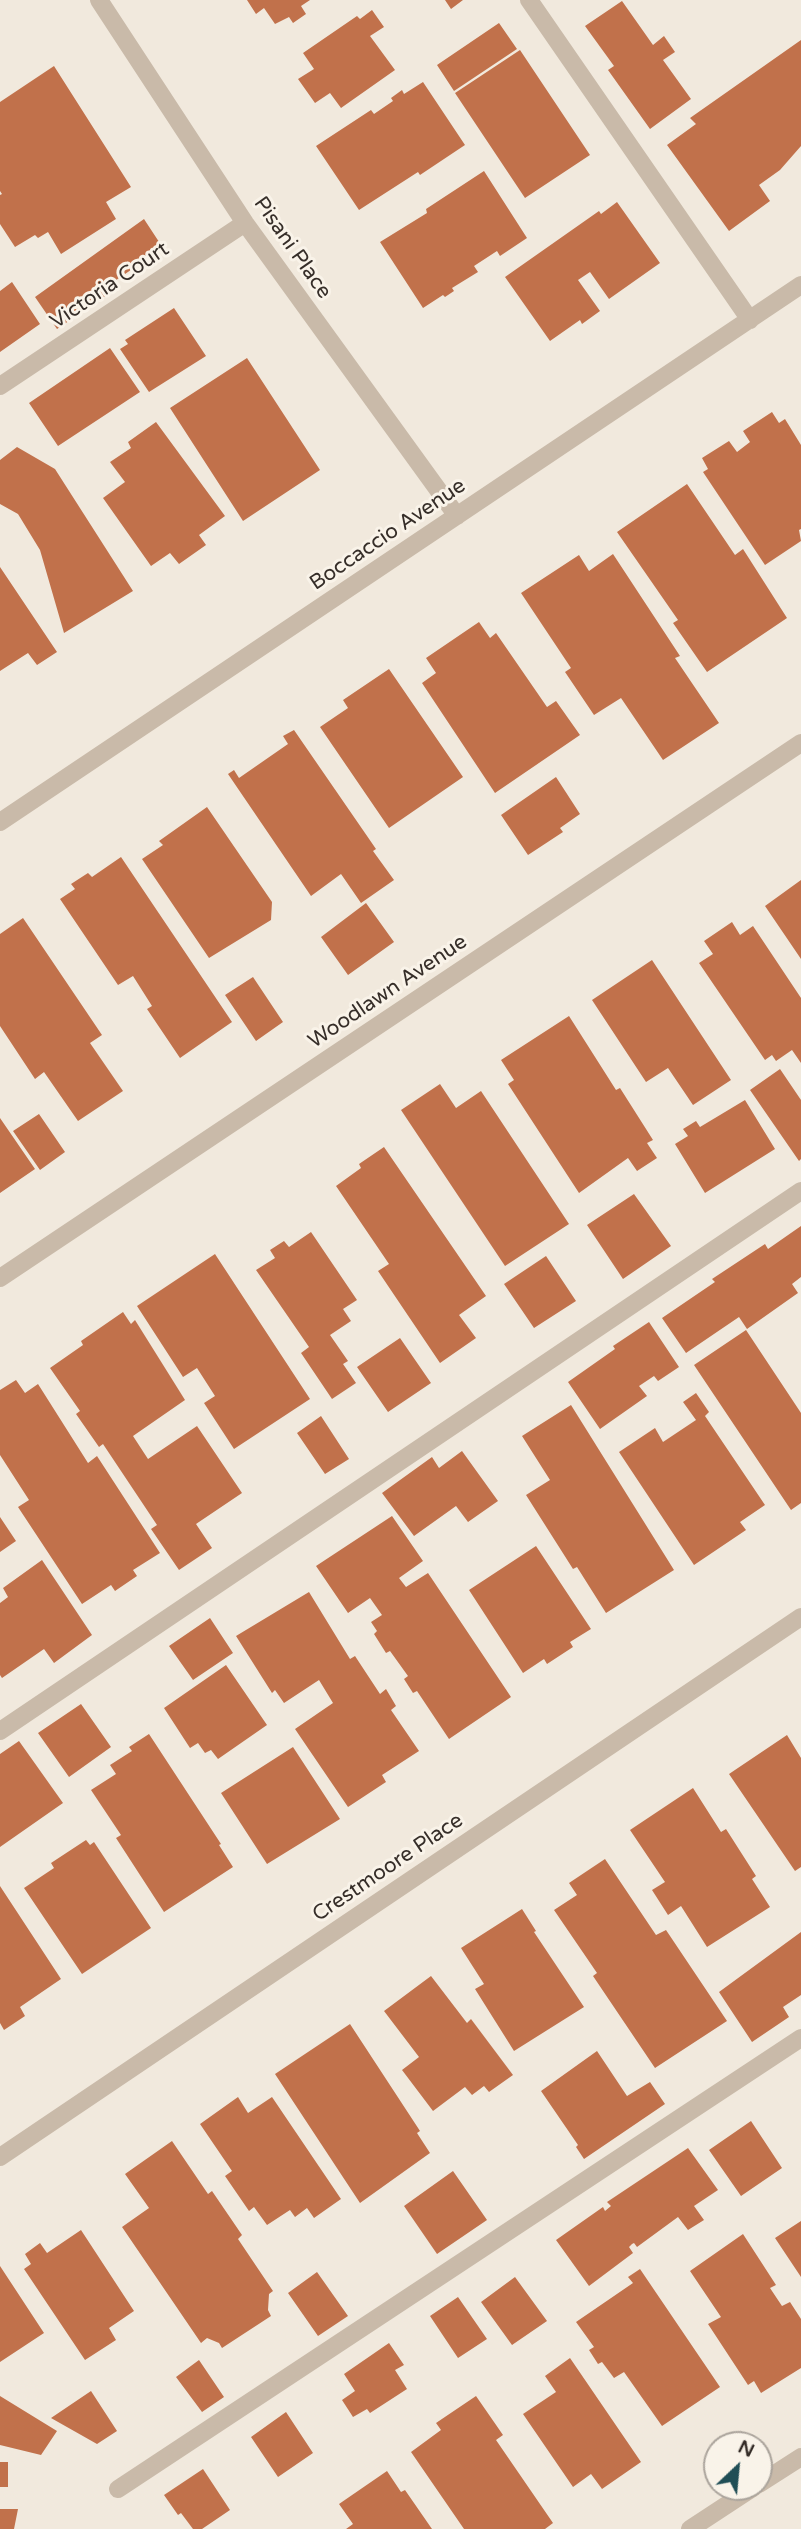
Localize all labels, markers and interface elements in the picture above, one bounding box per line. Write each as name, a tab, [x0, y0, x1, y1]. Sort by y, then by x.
street label: Pisani Place	[248, 192, 336, 304]
street label: Victoria Court	[46, 237, 174, 335]
street label: Boccaccio Avenue	[305, 474, 471, 596]
street label: Woodlawn Avenue	[304, 930, 472, 1054]
street label: Crestmoore Place	[308, 1808, 468, 1928]
north arrow	[703, 2431, 773, 2501]
text: N	[735, 2436, 758, 2462]

